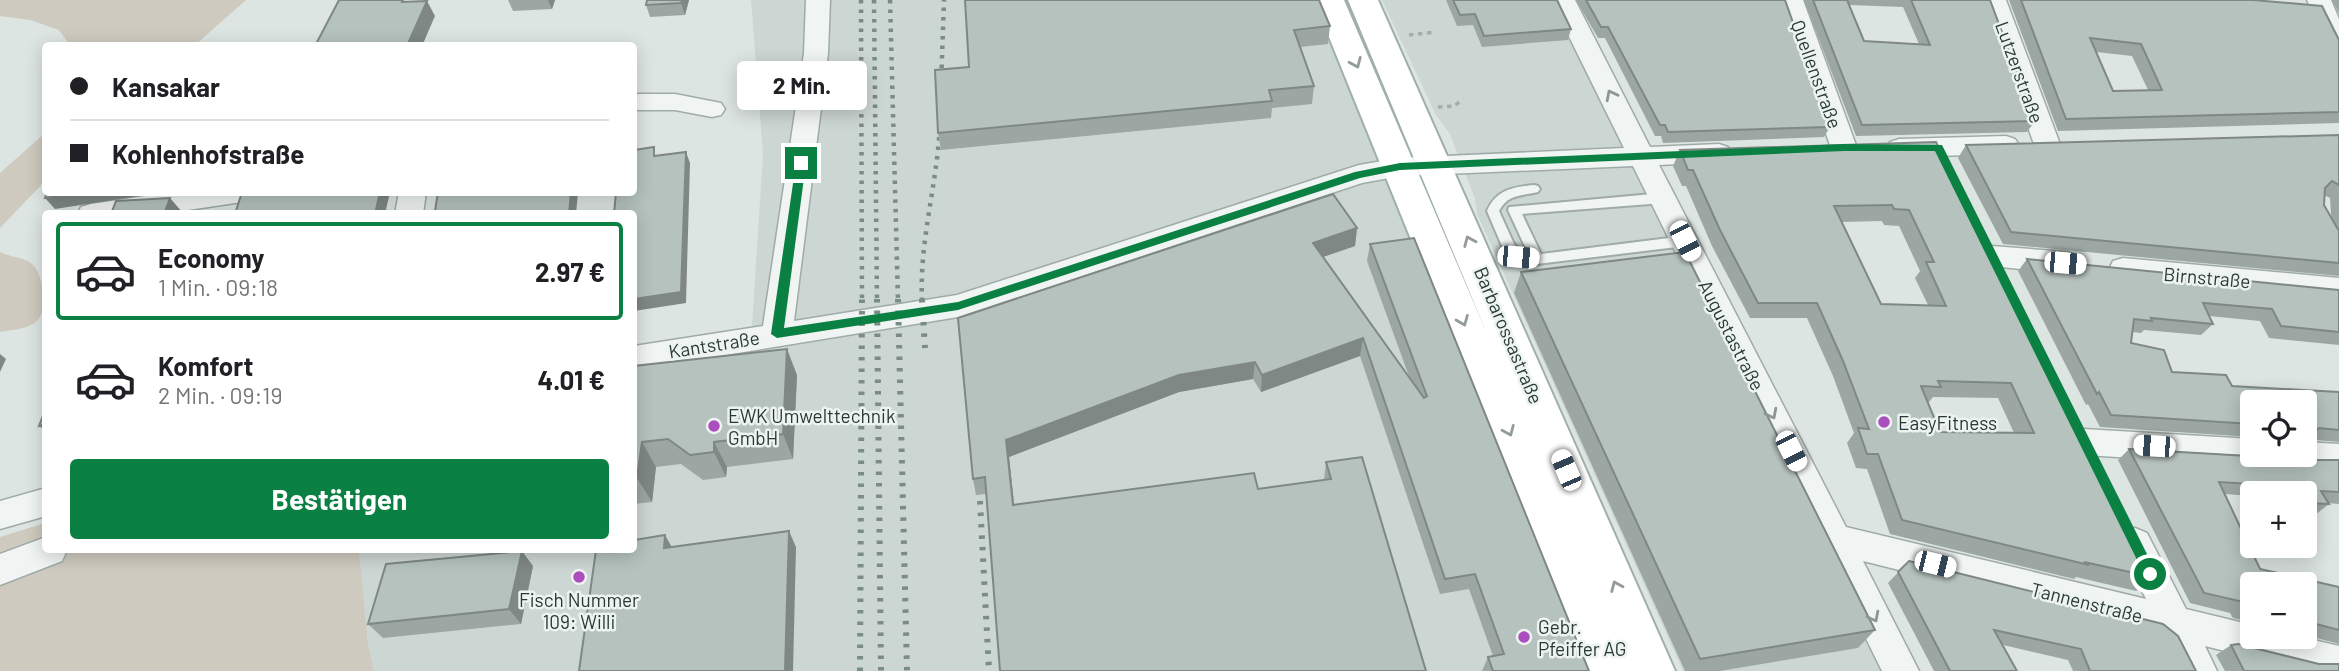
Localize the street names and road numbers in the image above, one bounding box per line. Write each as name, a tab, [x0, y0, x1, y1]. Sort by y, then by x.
street label: Quellenstraße	[1787, 17, 1847, 131]
street label: Lutzerstraße	[1991, 18, 2049, 126]
street label: Birnstraße	[2163, 262, 2251, 292]
street label: Barbarossastraße	[1470, 263, 1548, 407]
street label: Augustastraße	[1694, 276, 1770, 394]
street label: Kantstraße	[667, 325, 761, 363]
street label: Tannenstraße	[2029, 577, 2145, 627]

